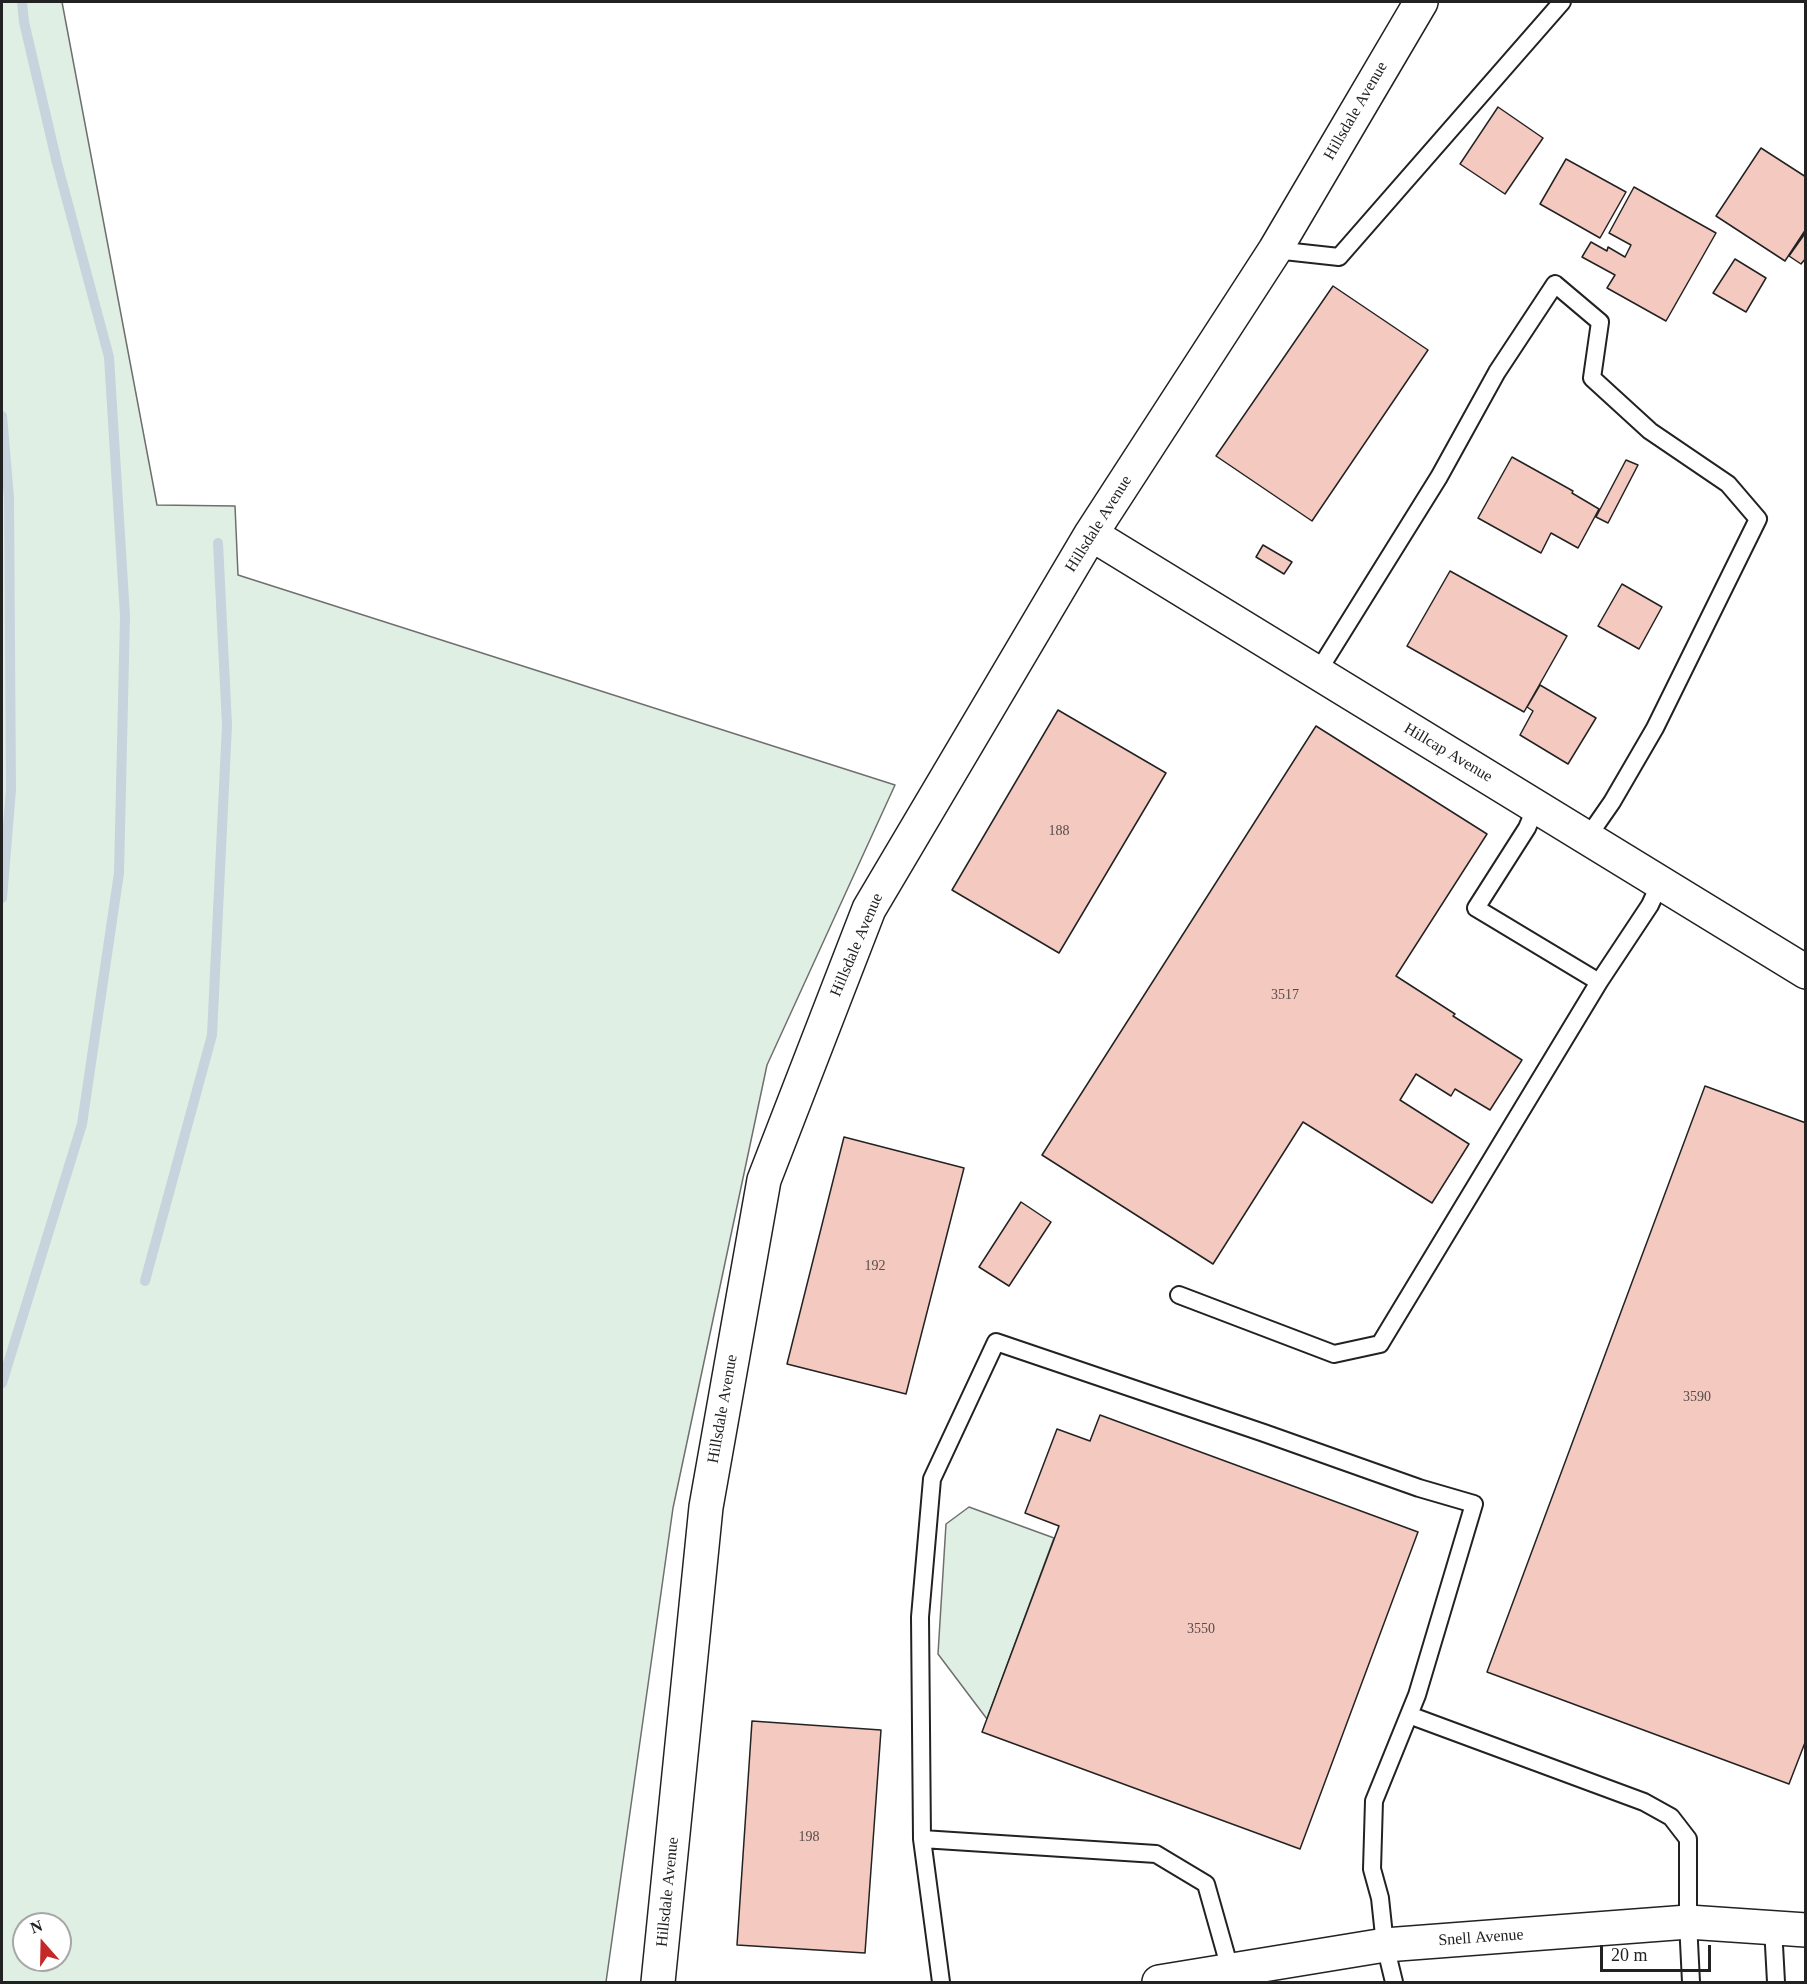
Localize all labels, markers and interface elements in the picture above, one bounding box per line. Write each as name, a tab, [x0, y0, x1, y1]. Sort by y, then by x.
street label: Hillsdale Avenue	[1320, 58, 1392, 164]
street label: Hillsdale Avenue	[1062, 472, 1136, 576]
street label: Hillcap Avenue	[1400, 719, 1496, 787]
house number: 188	[1048, 823, 1070, 839]
street label: Hillsdale Avenue	[827, 890, 887, 1000]
house number: 3517	[1271, 987, 1299, 1003]
house number: 192	[864, 1258, 886, 1274]
street label: Hillsdale Avenue	[704, 1353, 742, 1465]
house number: 3590	[1683, 1389, 1711, 1405]
house number: 3550	[1187, 1621, 1215, 1637]
house number: 198	[798, 1829, 820, 1845]
street label: Hillsdale Avenue	[653, 1836, 683, 1948]
north arrow	[12, 1912, 72, 1972]
text: N	[28, 1917, 45, 1936]
street label: Snell Avenue	[1438, 1925, 1524, 1951]
scale bar	[1603, 1933, 1714, 1971]
text: 20 m	[1611, 1945, 1648, 1965]

